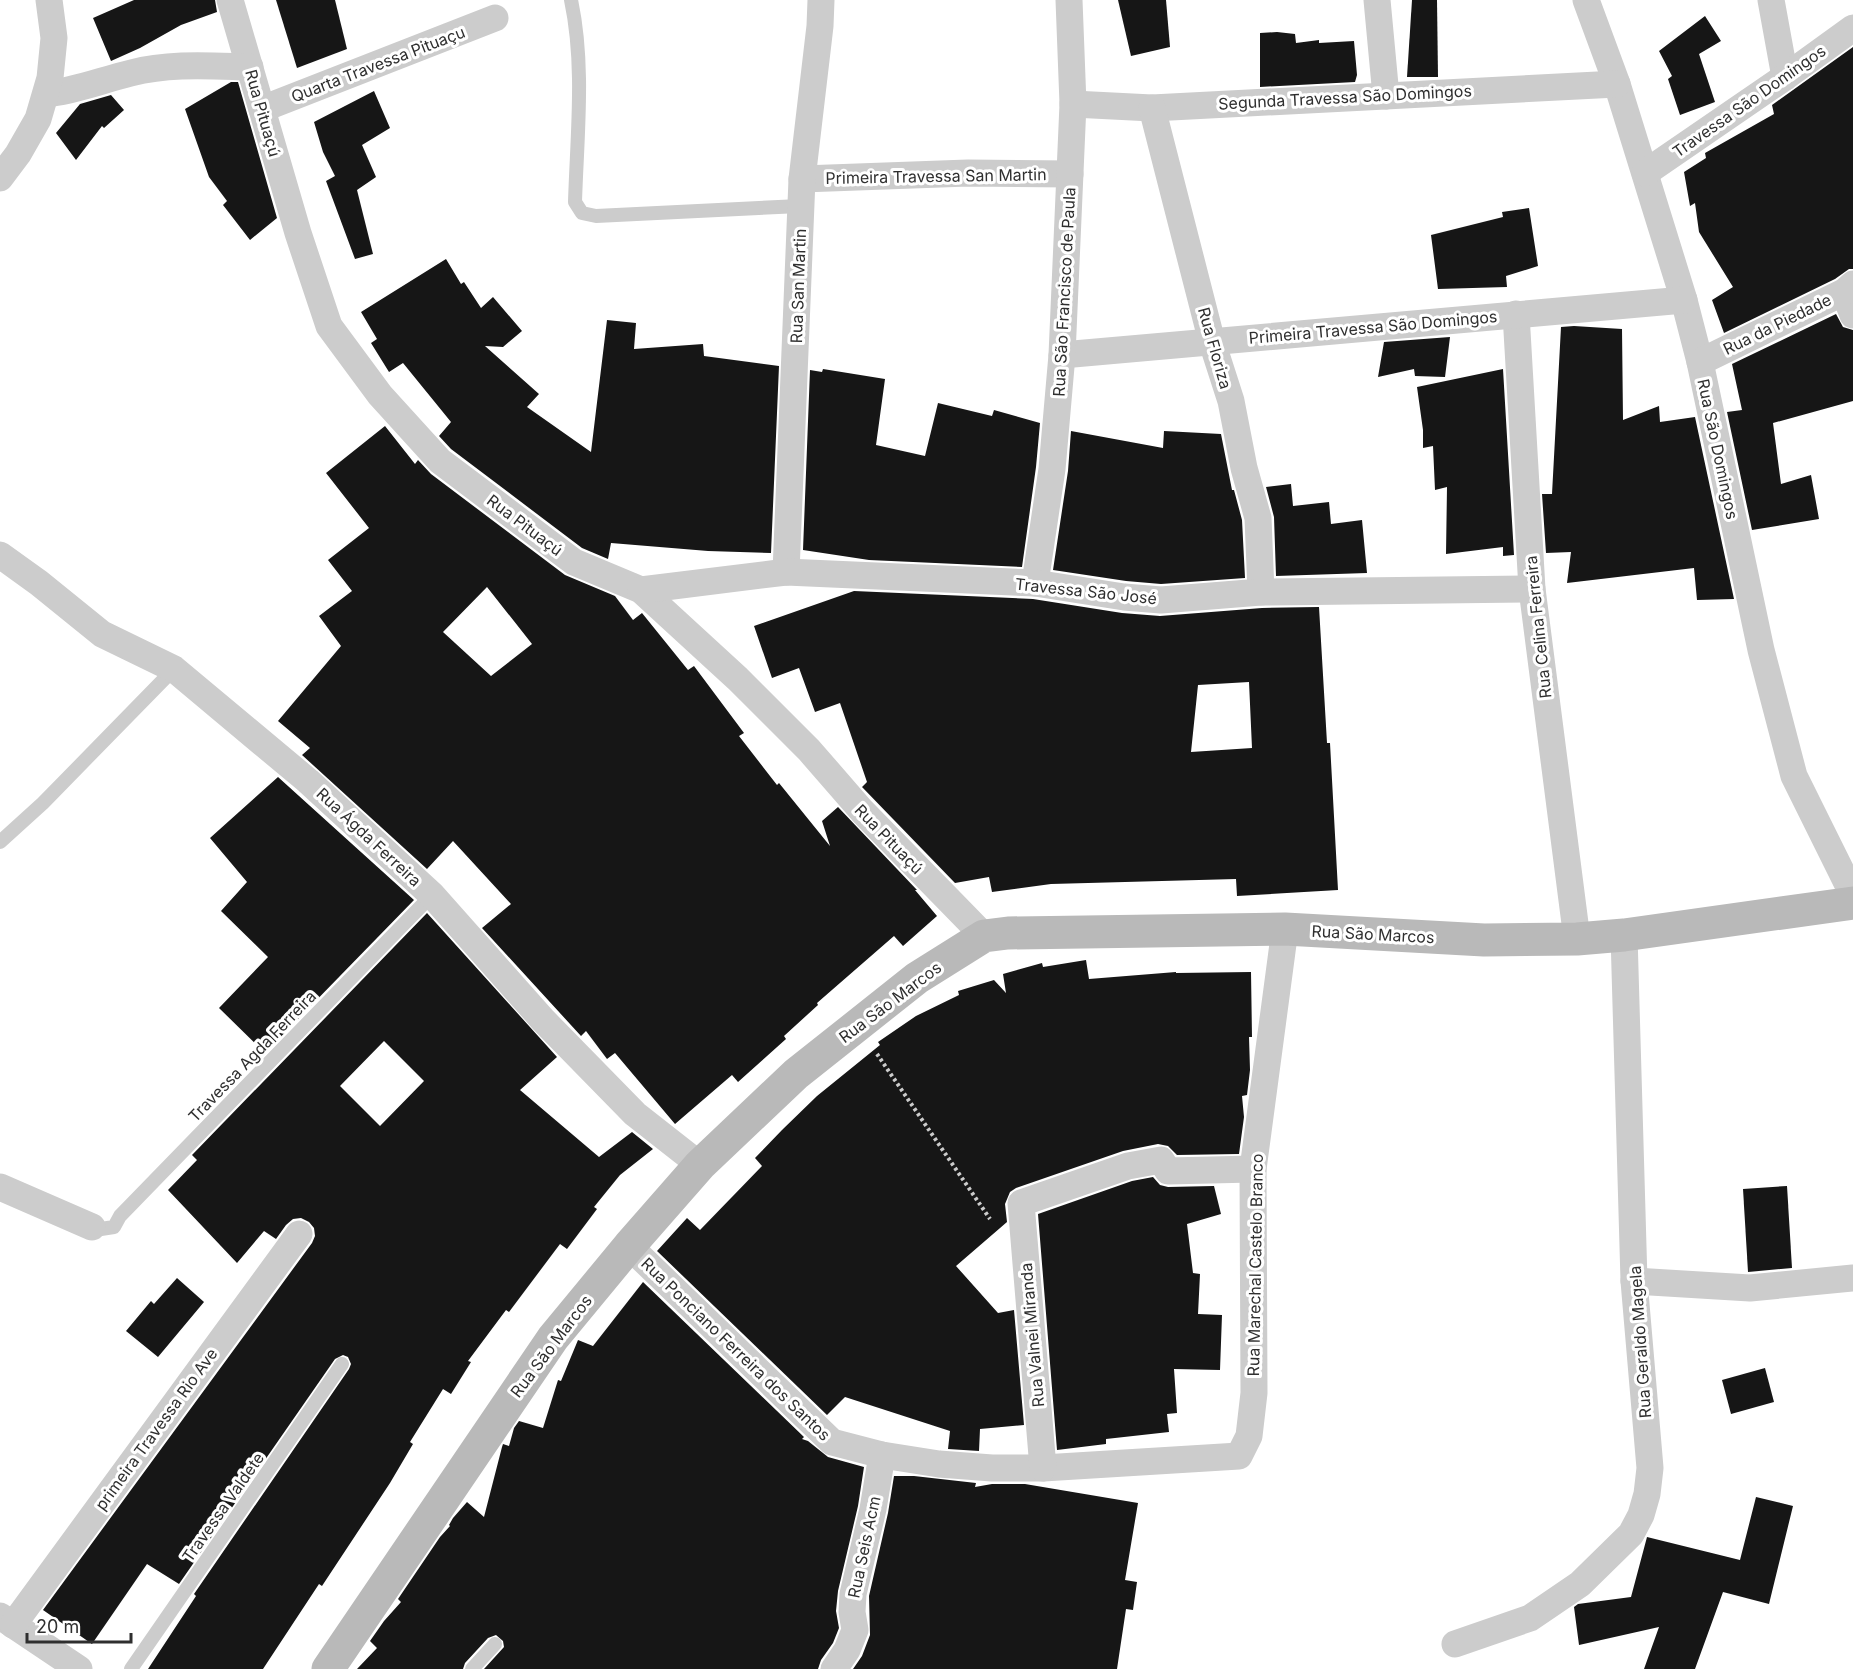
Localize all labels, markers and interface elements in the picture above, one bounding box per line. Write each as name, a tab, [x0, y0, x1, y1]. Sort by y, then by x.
street label: Quarta Travessa Pituaçu	[288, 22, 468, 106]
street label: Travessa São Domingos	[1669, 41, 1829, 161]
street label: Rua Pituaçú	[241, 67, 285, 159]
street label: Segunda Travessa São Domingos	[1218, 80, 1472, 114]
street label: Primeira Travessa San Martin	[825, 164, 1047, 188]
street label: Rua São Francisco de Paula	[1049, 187, 1079, 397]
street label: Rua San Martin	[786, 228, 810, 344]
street label: Rua da Piedade	[1720, 289, 1834, 359]
street label: Rua Floriza	[1194, 305, 1236, 391]
street label: Primeira Travessa São Domingos	[1248, 306, 1498, 348]
street label: Rua São Domingos	[1693, 377, 1743, 521]
street label: Rua Pituaçú	[483, 490, 567, 560]
street label: Rua Celina Ferreira	[1521, 555, 1555, 699]
street label: Travessa São José	[1014, 574, 1158, 608]
street label: Rua Ágda Ferreira	[313, 783, 425, 891]
street label: Rua Pituaçú	[851, 800, 927, 878]
street label: Rua São Marcos	[1311, 921, 1435, 947]
street label: Rua São Marcos	[835, 957, 945, 1047]
street label: Travessa Agda Ferreira	[184, 986, 320, 1126]
street label: Rua Marechal Castelo Branco	[1243, 1153, 1267, 1377]
street label: Rua Ponciano Ferreira dos Santos	[637, 1253, 835, 1445]
street label: Rua Valnei Miranda	[1016, 1262, 1048, 1408]
street label: Rua Geraldo Magela	[1625, 1265, 1655, 1419]
street label: Rua São Marcos	[506, 1291, 596, 1401]
street label: primeira Travessa Rio Ave	[90, 1344, 222, 1514]
street label: Travessa Valdete	[178, 1448, 268, 1566]
street label: Rua Seis Acm	[843, 1494, 885, 1600]
scale bar	[27, 1606, 130, 1644]
text: 20 m	[36, 1616, 79, 1637]

